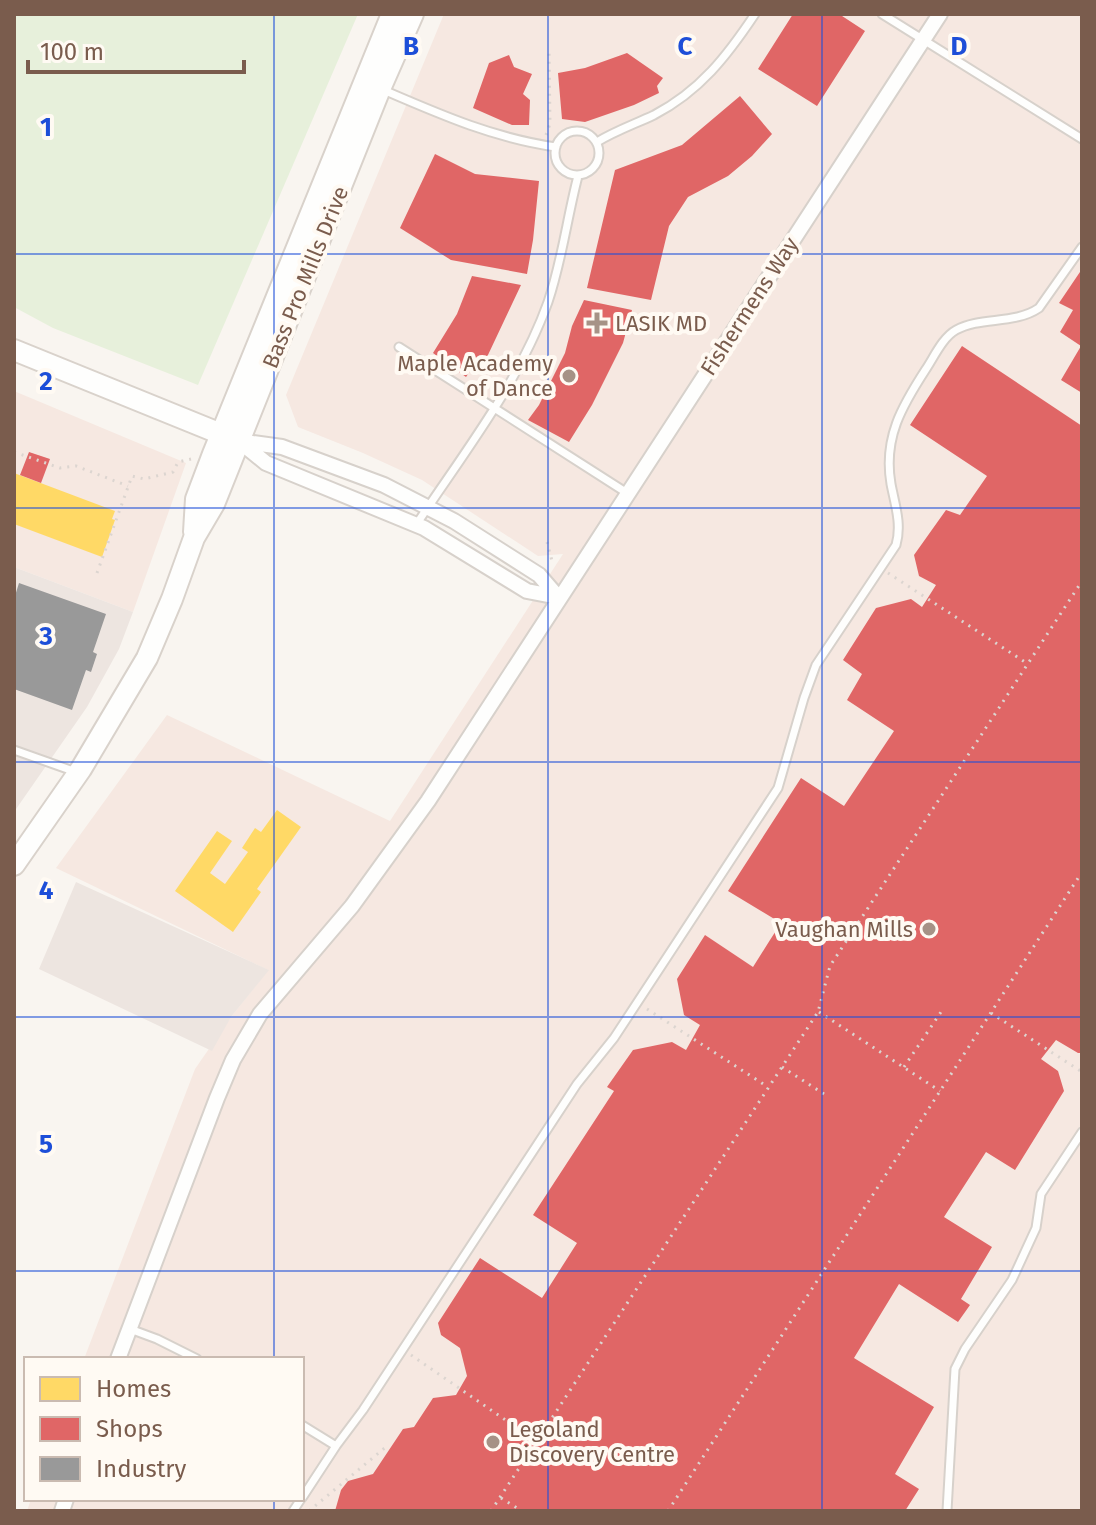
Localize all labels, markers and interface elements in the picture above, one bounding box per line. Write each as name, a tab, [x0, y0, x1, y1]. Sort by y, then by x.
scale bar	[28, 24, 244, 74]
text: B	[403, 31, 419, 62]
text: C	[678, 31, 693, 62]
text: D	[951, 31, 968, 62]
text: 100 m	[40, 38, 104, 66]
text: 1	[40, 112, 52, 143]
street label: Bass Pro Mills Drive	[257, 182, 354, 372]
street label: Fishermens Way	[695, 232, 804, 381]
place label: LASIK MD	[615, 310, 707, 337]
marker: LASIK MD	[586, 312, 608, 334]
place label: Maple Academy of Dance	[397, 350, 553, 402]
text: 2	[39, 366, 53, 397]
marker: Maple Academy of Dance	[560, 367, 578, 385]
text: 3	[38, 621, 53, 652]
text: 4	[39, 875, 54, 906]
place label: Vaughan Mills	[775, 916, 913, 943]
marker: Vaughan Mills	[920, 920, 938, 938]
text: 5	[39, 1129, 53, 1160]
legend	[24, 1357, 304, 1501]
text: Homes	[96, 1375, 171, 1403]
text: Shops	[96, 1415, 163, 1443]
place label: Legoland Discovery Centre	[509, 1416, 675, 1468]
marker: Legoland Discovery Centre	[484, 1433, 502, 1451]
text: Industry	[96, 1455, 187, 1483]

